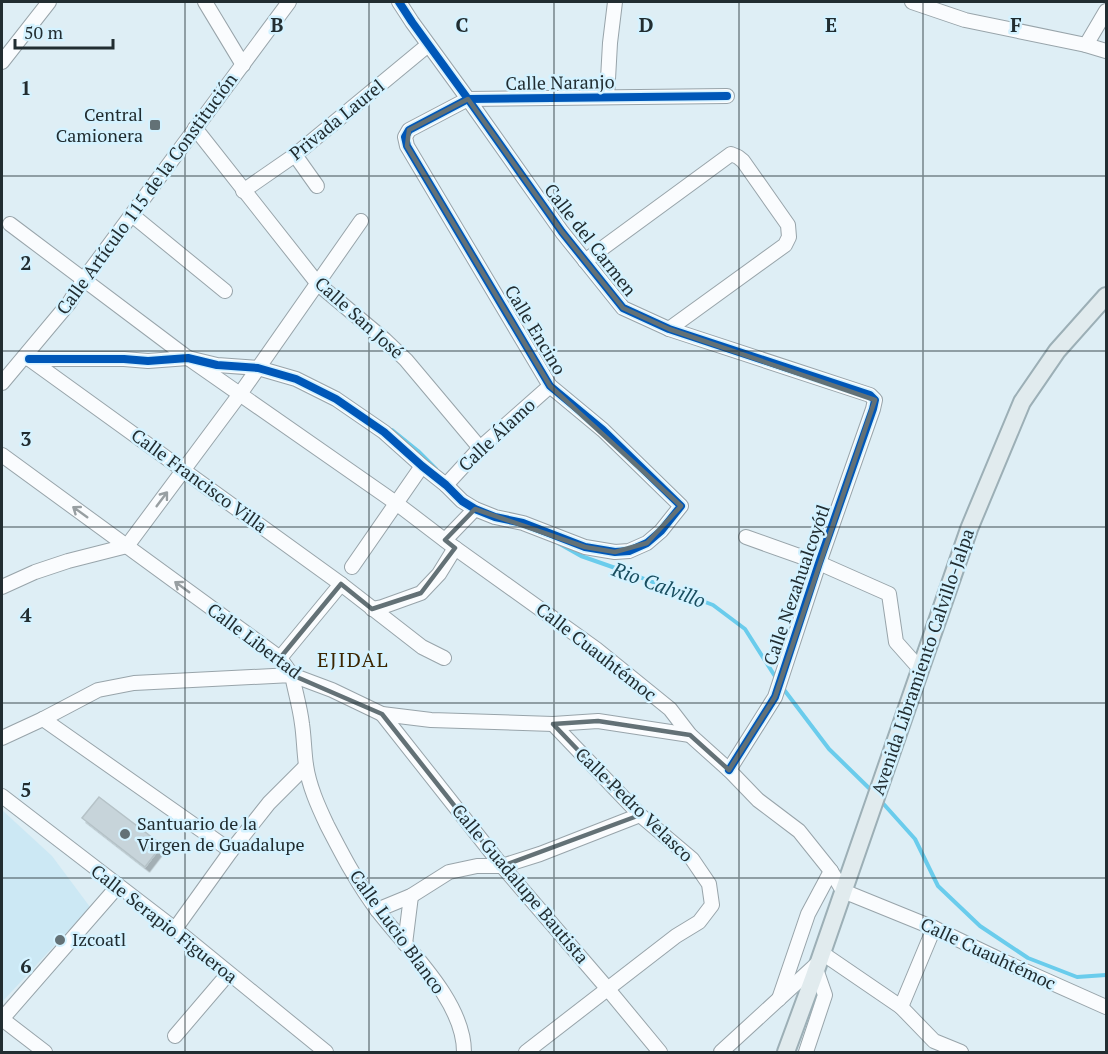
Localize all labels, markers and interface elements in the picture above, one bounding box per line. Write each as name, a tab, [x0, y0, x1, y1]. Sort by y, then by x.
text: B	[271, 11, 284, 38]
text: C	[455, 11, 469, 38]
text: D	[639, 11, 653, 38]
text: E	[825, 11, 837, 38]
text: F	[1010, 11, 1022, 38]
scale bar	[15, 12, 112, 50]
text: 50 m	[24, 20, 64, 44]
street label: Calle Artículo 115 de la Constitución	[50, 68, 242, 319]
street label: Calle Naranjo	[505, 69, 615, 95]
text: 1	[20, 74, 32, 101]
street label: Privada Laurel	[284, 74, 389, 165]
place label: Central Camionera	[56, 102, 143, 147]
marker: Central Camionera	[148, 118, 162, 132]
street label: Calle del Carmen	[539, 178, 643, 301]
text: 2	[20, 249, 32, 276]
street label: Calle San José	[310, 271, 409, 364]
street label: Calle Encino	[500, 280, 572, 379]
street label: Calle Álamo	[453, 392, 540, 476]
street label: Calle Francisco Villa	[127, 423, 272, 538]
text: 3	[20, 425, 32, 452]
one-way arrow	[155, 492, 168, 508]
street label: Calle Nezahualcoyótl	[757, 501, 835, 668]
one-way arrow	[72, 506, 88, 518]
street label: Avenida Libramiento Calvillo-Jalpa	[865, 525, 979, 798]
water label: Rio Calvillo	[608, 555, 710, 614]
one-way arrow	[174, 580, 190, 593]
street label: Calle Libertad	[203, 597, 306, 683]
street label: Calle Cuauhtémoc	[532, 597, 662, 706]
text: 4	[20, 601, 32, 628]
district label: EJIDAL	[317, 646, 389, 673]
street label: Calle Pedro Velasco	[571, 742, 699, 867]
text: 5	[20, 776, 32, 803]
street label: Calle Guadalupe Bautista	[447, 799, 595, 968]
place label: Santuario de la Virgen de Guadalupe	[137, 811, 305, 856]
marker: Santuario de la Virgen de Guadalupe	[118, 827, 132, 841]
street label: Calle Serapio Figueroa	[86, 858, 243, 988]
street label: Calle Lucio Blanco	[345, 865, 451, 998]
street label: Calle Cuauhtémoc	[917, 911, 1060, 995]
place label: Izcoatl	[72, 927, 126, 951]
marker: Izcoatl	[53, 933, 67, 947]
text: 6	[20, 952, 32, 979]

